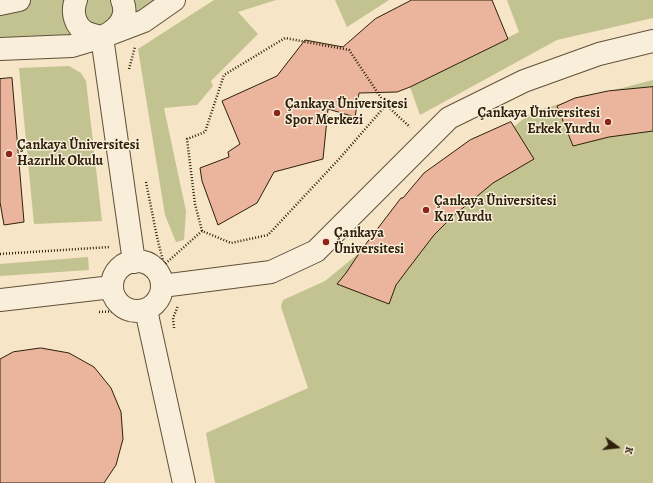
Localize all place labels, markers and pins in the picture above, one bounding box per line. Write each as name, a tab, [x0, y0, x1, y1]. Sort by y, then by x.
place label: Çankaya Üniversitesi Spor Merkezi	[285, 97, 408, 130]
place label: Çankaya Üniversitesi Erkek Yurdu	[477, 106, 600, 138]
marker: Çankaya Üniversitesi Spor Merkezi	[272, 108, 282, 118]
marker: Çankaya Üniversitesi Erkek Yurdu	[603, 117, 613, 127]
place label: Çankaya Üniversitesi Hazırlık Okulu	[17, 138, 140, 170]
marker: Çankaya Üniversitesi Hazırlık Okulu	[4, 149, 14, 159]
place label: Çankaya Üniversitesi Kız Yurdu	[434, 194, 557, 226]
marker: Çankaya Üniversitesi Kız Yurdu	[421, 205, 431, 215]
place label: Çankaya Üniversitesi	[334, 226, 404, 258]
marker: Çankaya Üniversitesi	[321, 237, 331, 247]

